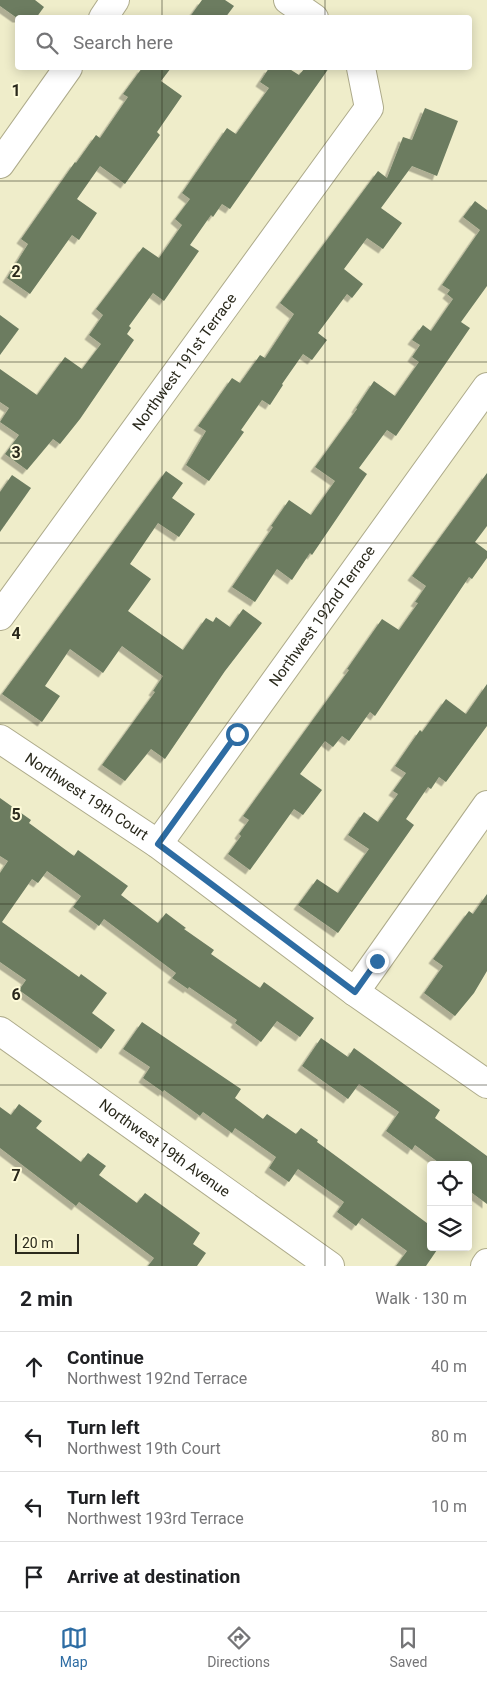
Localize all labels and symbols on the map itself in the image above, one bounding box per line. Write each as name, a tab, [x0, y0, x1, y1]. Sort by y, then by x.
text: 1	[11, 81, 21, 100]
text: 2	[11, 262, 21, 281]
street label: Northwest 191st Terrace	[129, 290, 240, 434]
text: 3	[11, 443, 21, 462]
street label: Northwest 192nd Terrace	[265, 542, 379, 690]
text: 4	[11, 624, 21, 643]
route start	[226, 723, 249, 746]
street label: Northwest 19th Court	[22, 749, 152, 844]
text: 5	[11, 805, 21, 824]
route end	[366, 950, 389, 973]
text: 6	[11, 985, 21, 1004]
street label: Northwest 19th Avenue	[96, 1095, 234, 1201]
text: 7	[11, 1166, 21, 1185]
scale bar	[15, 1231, 79, 1254]

